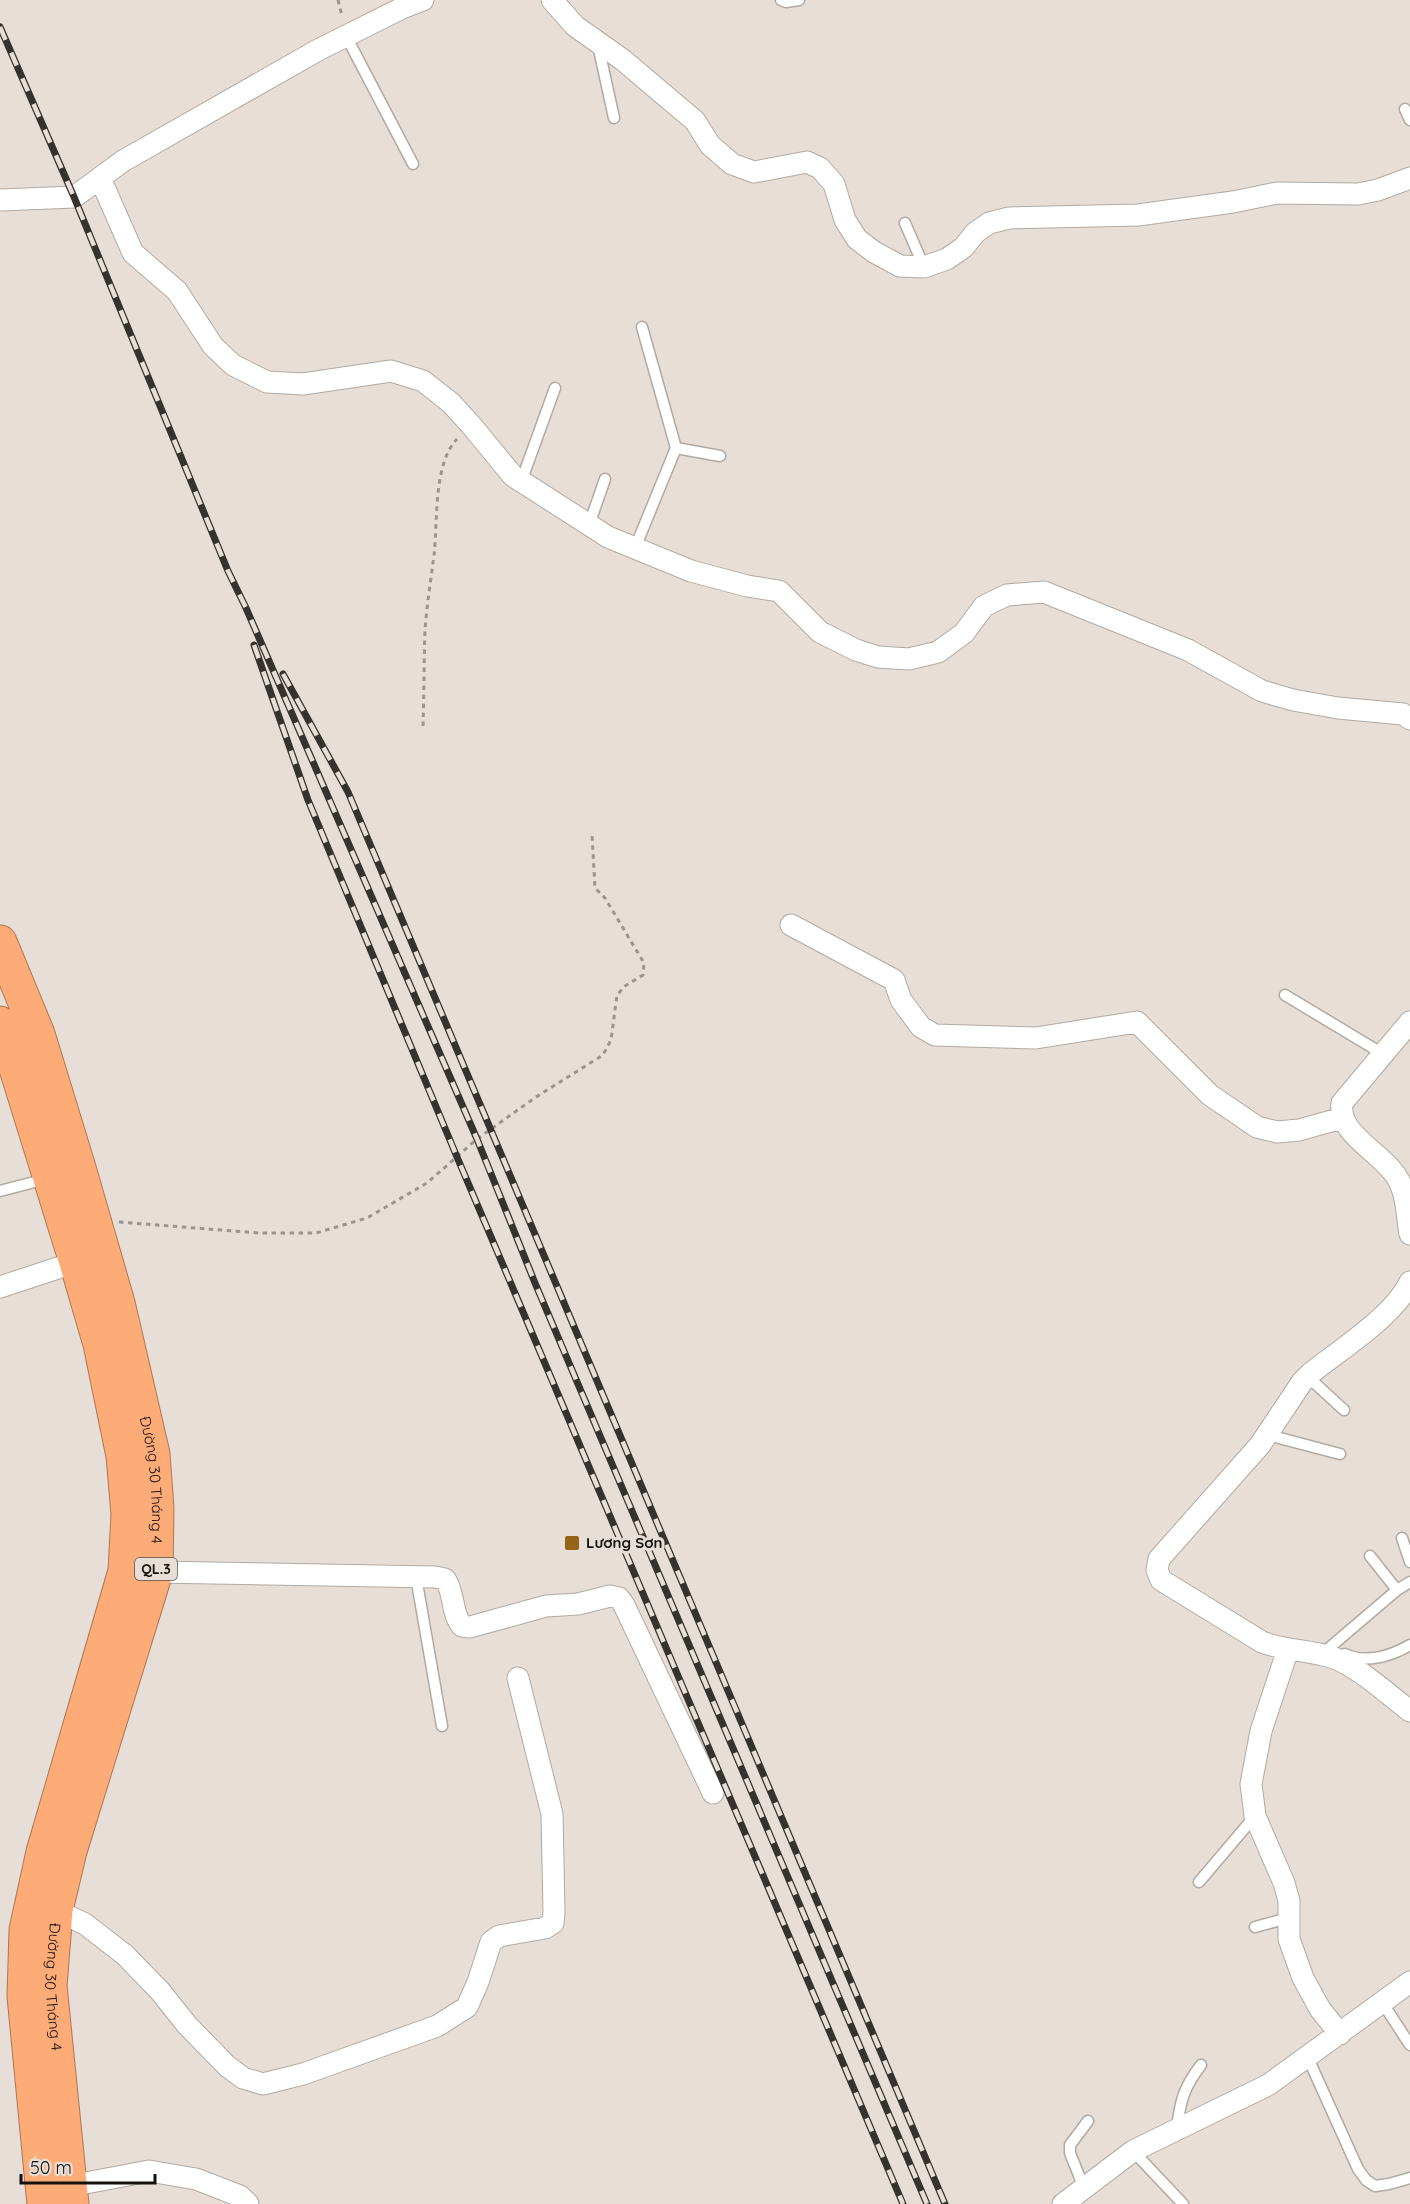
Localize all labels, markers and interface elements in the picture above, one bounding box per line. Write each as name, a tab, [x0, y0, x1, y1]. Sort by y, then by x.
street label: Đường 30 Tháng 4	[136, 1414, 167, 1544]
place label: Lương Sơn	[586, 1533, 663, 1552]
marker: Lương Sơn	[563, 1534, 581, 1552]
road number: QL.3	[135, 1558, 177, 1580]
street label: Đường 30 Tháng 4	[41, 1922, 66, 2052]
scale bar	[21, 2147, 154, 2185]
text: 50 m	[30, 2156, 72, 2179]

